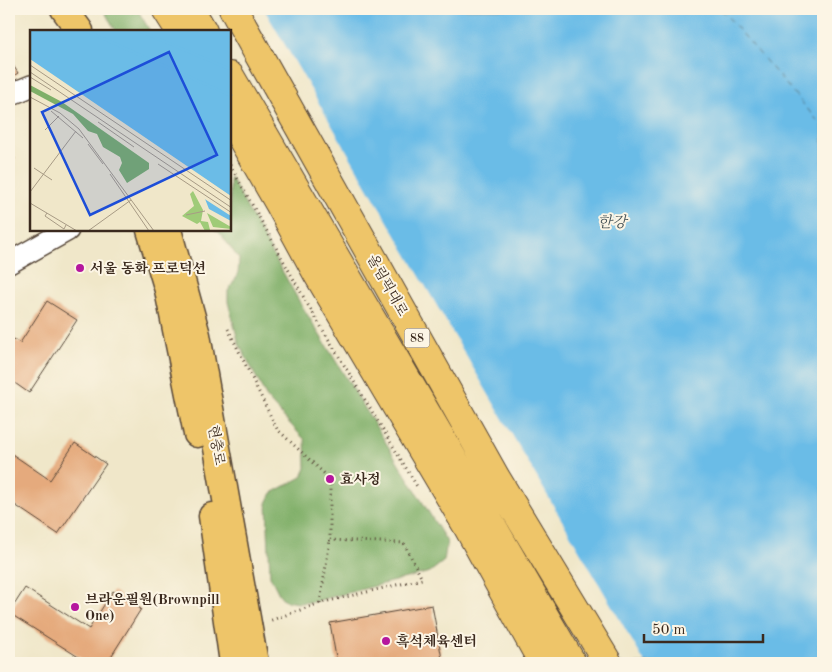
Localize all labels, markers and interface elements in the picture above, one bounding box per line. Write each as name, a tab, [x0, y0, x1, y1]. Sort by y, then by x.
inset map	[30, 30, 231, 231]
water label: 한강	[598, 214, 629, 231]
street label: 올림픽대로	[365, 252, 411, 319]
place label: 서울 동화 프로덕션	[90, 260, 206, 276]
marker: 서울 동화 프로덕션	[74, 262, 86, 274]
road number: 88	[404, 328, 430, 348]
street label: 현충로	[206, 424, 227, 467]
place label: 효사정	[340, 471, 381, 487]
marker: 효사정	[324, 473, 336, 485]
place label: 브라운필원(Brownpill One)	[85, 591, 220, 623]
marker: 브라운필원(Brownpill One)	[69, 601, 81, 613]
scale bar	[644, 612, 763, 644]
text: 50 m	[652, 623, 686, 638]
place label: 흑석체육센터	[396, 633, 477, 649]
marker: 흑석체육센터	[380, 635, 392, 647]

